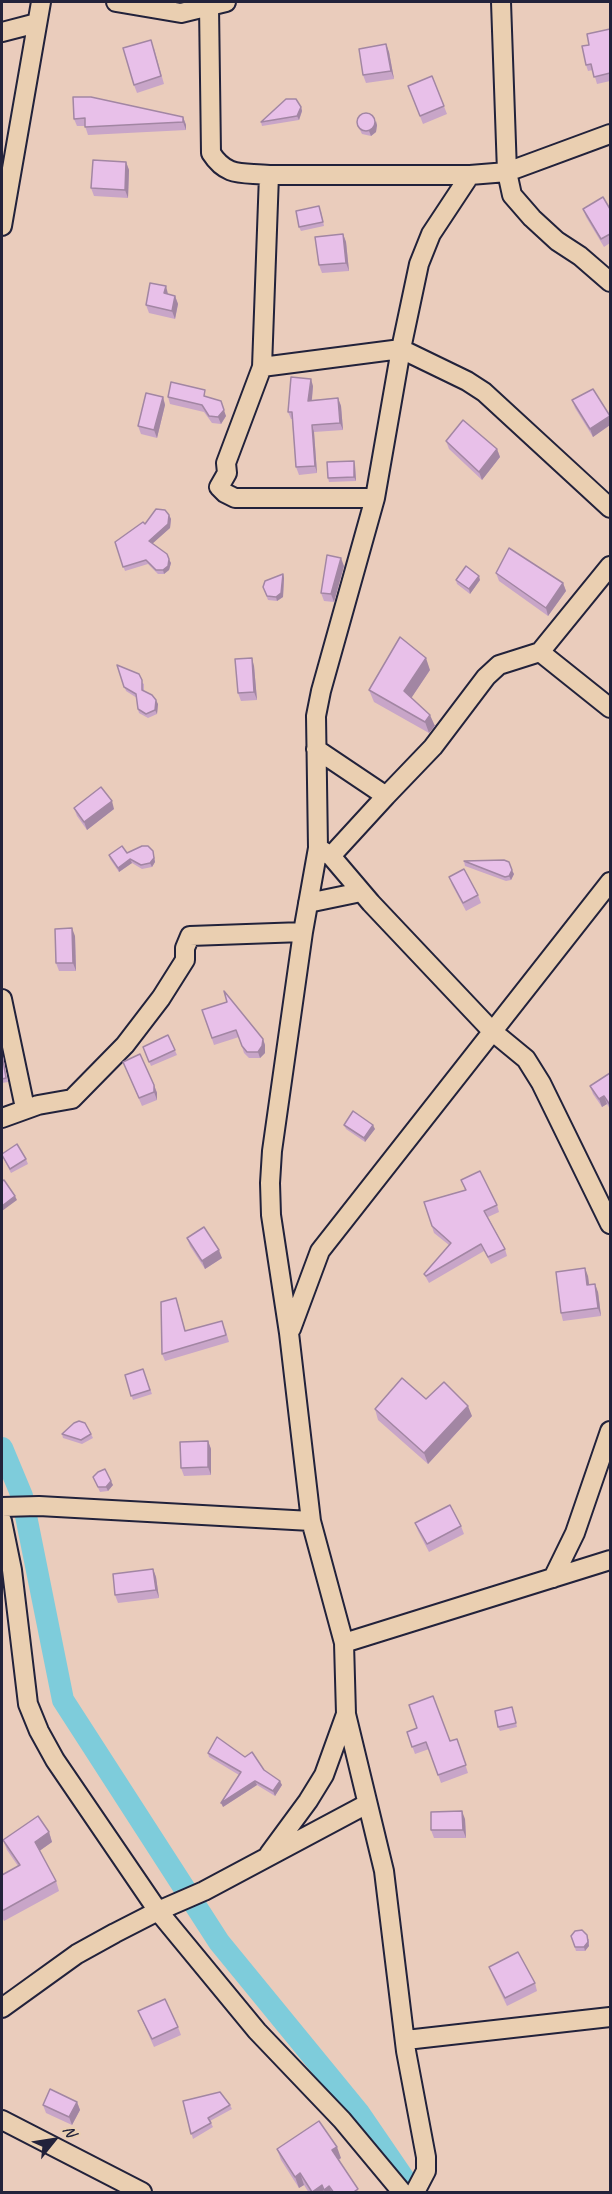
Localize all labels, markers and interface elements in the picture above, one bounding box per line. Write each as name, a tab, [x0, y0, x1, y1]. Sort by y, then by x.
north arrow	[24, 2110, 84, 2170]
text: N	[58, 2122, 81, 2140]

